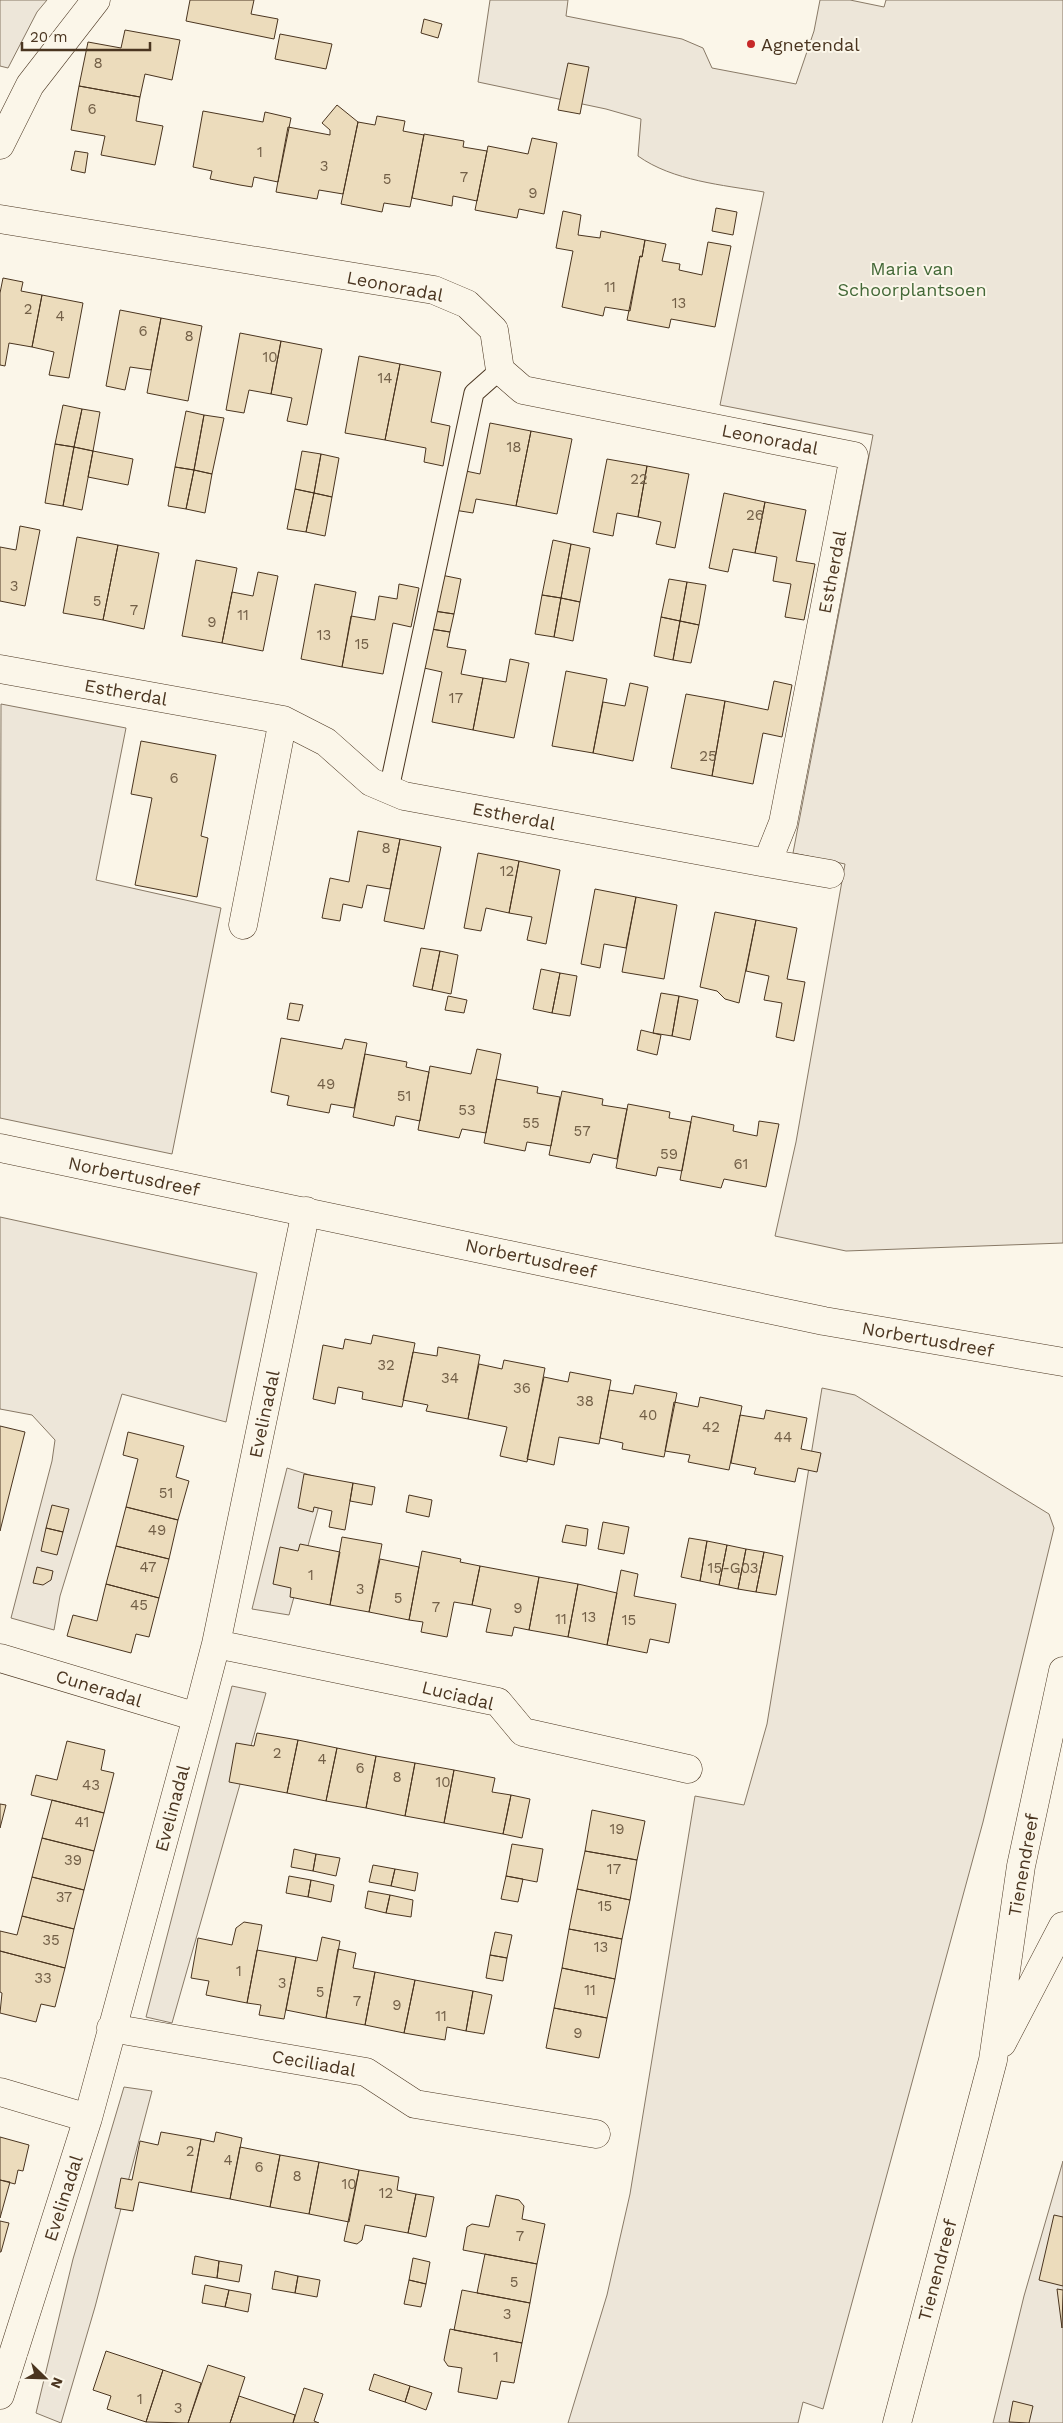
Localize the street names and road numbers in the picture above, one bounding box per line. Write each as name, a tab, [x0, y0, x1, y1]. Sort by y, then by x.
street label: Leonoradal	[345, 266, 446, 306]
street label: Leonoradal	[720, 419, 821, 459]
street label: Estherdal	[814, 528, 850, 615]
street label: Estherdal	[83, 674, 170, 710]
street label: Estherdal	[471, 798, 558, 834]
street label: Norbertusdreef	[66, 1152, 202, 1200]
street label: Norbertusdreef	[463, 1234, 599, 1282]
street label: Norbertusdreef	[860, 1317, 996, 1361]
street label: Evelinadal	[244, 1368, 284, 1460]
street label: Cuneradal	[53, 1665, 145, 1711]
street label: Luciadal	[420, 1676, 497, 1714]
street label: Evelinadal	[150, 1762, 194, 1854]
street label: Tienendreef	[1004, 1812, 1042, 1918]
street label: Ceciliadal	[270, 2045, 358, 2081]
street label: Evelinadal	[39, 2152, 87, 2244]
street label: Tienendreef	[913, 2217, 961, 2323]

